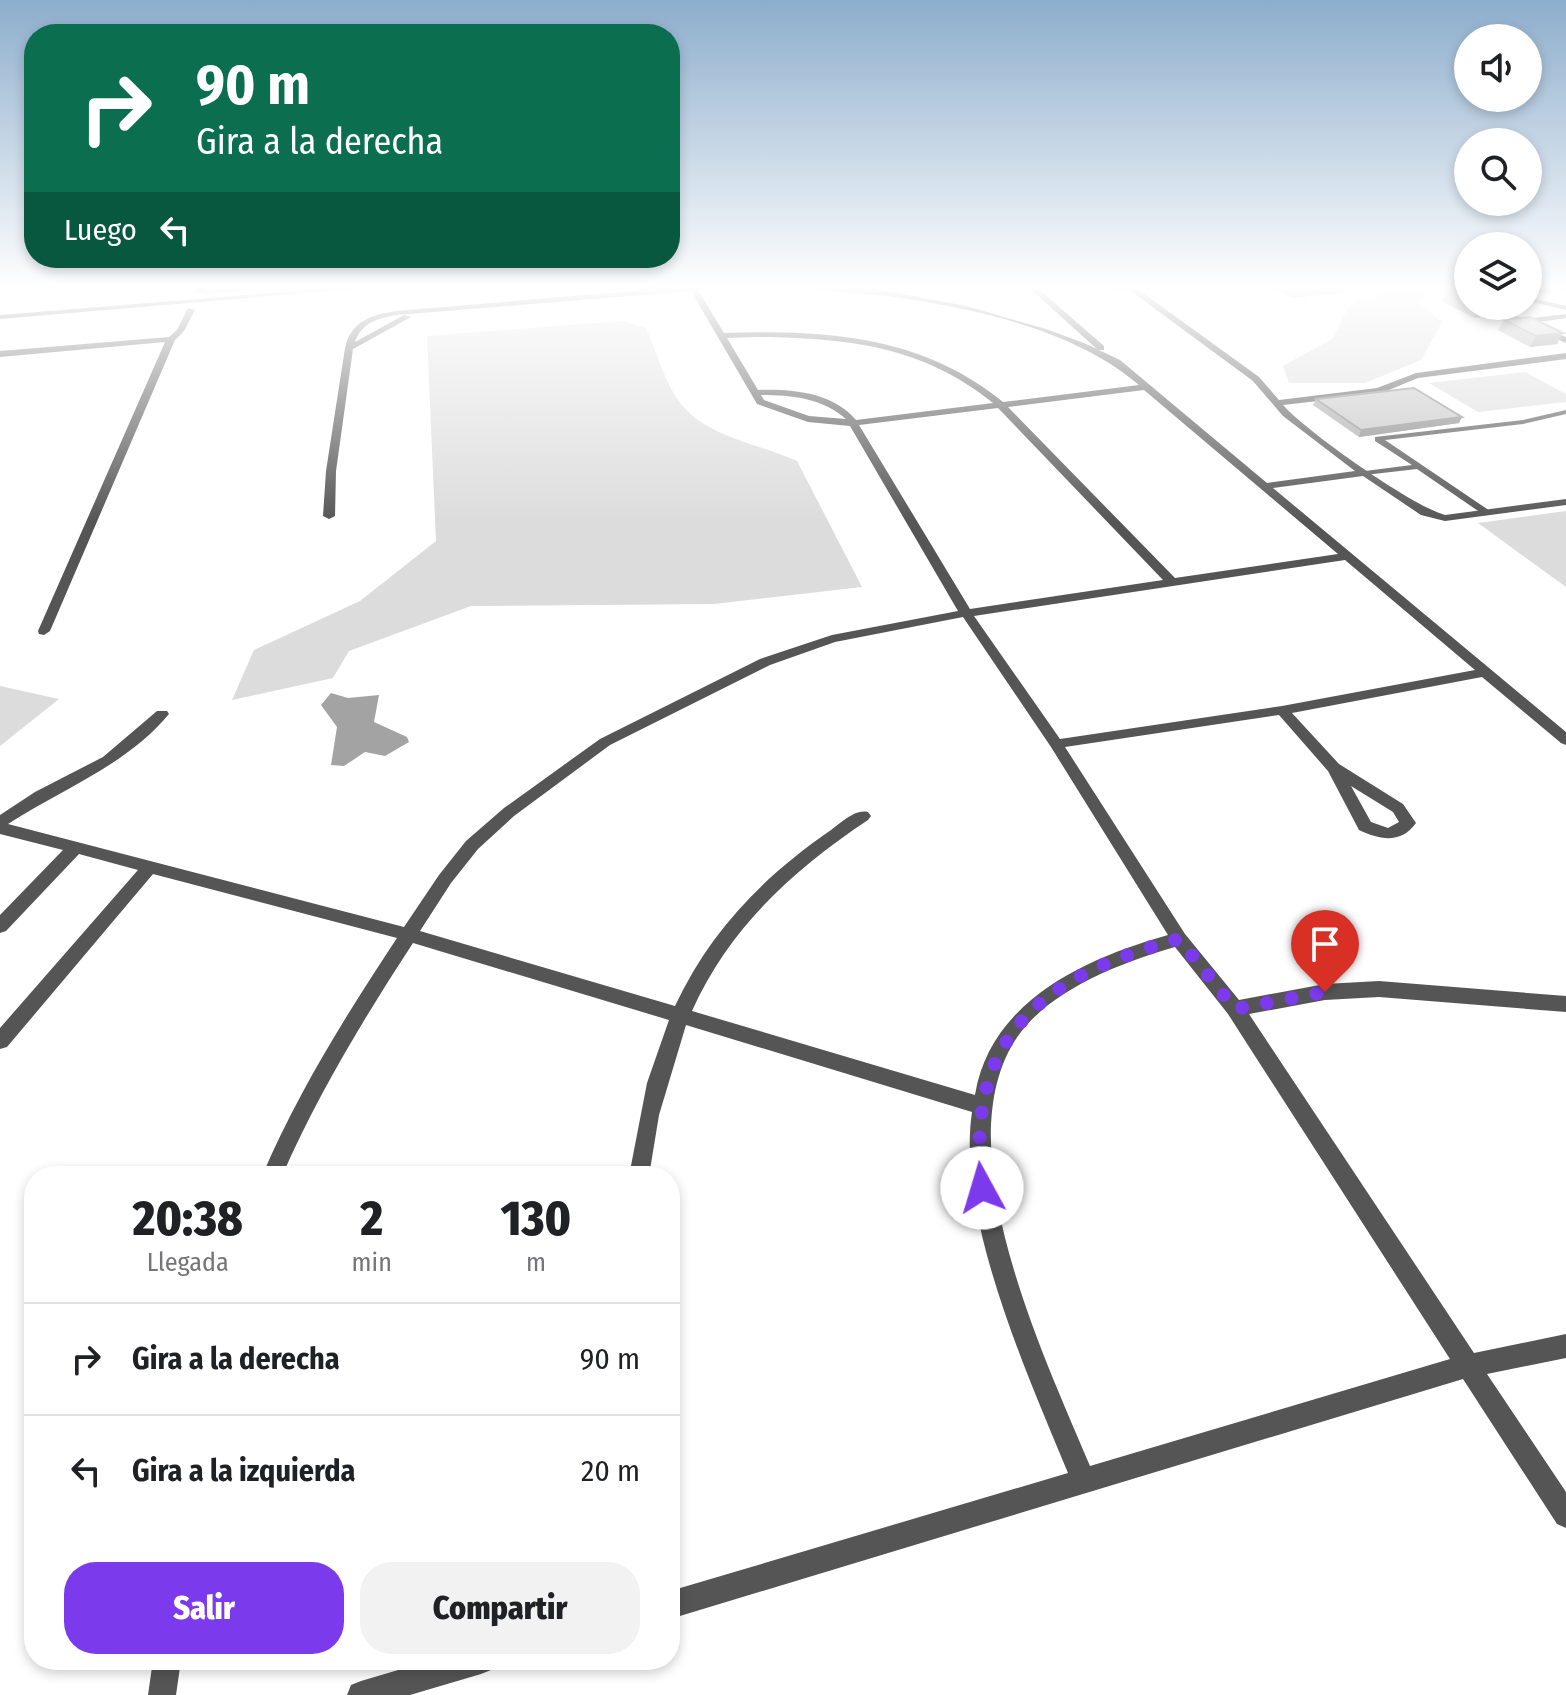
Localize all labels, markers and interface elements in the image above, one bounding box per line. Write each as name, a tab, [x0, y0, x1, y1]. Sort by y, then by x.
map controls	[1454, 24, 1542, 320]
button: sound	[1454, 24, 1542, 112]
text: 90 m	[196, 52, 310, 119]
icon: right	[64, 56, 168, 160]
text: Gira a la derecha	[196, 120, 443, 164]
button: search	[1454, 128, 1542, 216]
icon: left	[153, 208, 197, 252]
text: Luego	[64, 212, 137, 248]
button: layers	[1454, 232, 1542, 320]
pin	[1291, 910, 1359, 992]
icon: arrive	[1303, 922, 1347, 966]
position arrow	[940, 1146, 1024, 1230]
text: 20:38	[133, 1190, 243, 1248]
text: 2	[360, 1190, 383, 1248]
text: 130	[501, 1190, 571, 1248]
text: Llegada	[147, 1247, 229, 1278]
text: min	[352, 1247, 392, 1278]
text: m	[526, 1247, 546, 1278]
icon: right	[64, 1337, 108, 1381]
text: Gira a la derecha	[132, 1341, 340, 1377]
text: 90 m	[580, 1341, 640, 1377]
icon: left	[64, 1449, 108, 1493]
text: Gira a la izquierda	[132, 1453, 355, 1489]
text: 20 m	[581, 1453, 640, 1489]
button: Salir	[64, 1562, 344, 1654]
button: Compartir	[360, 1562, 640, 1654]

